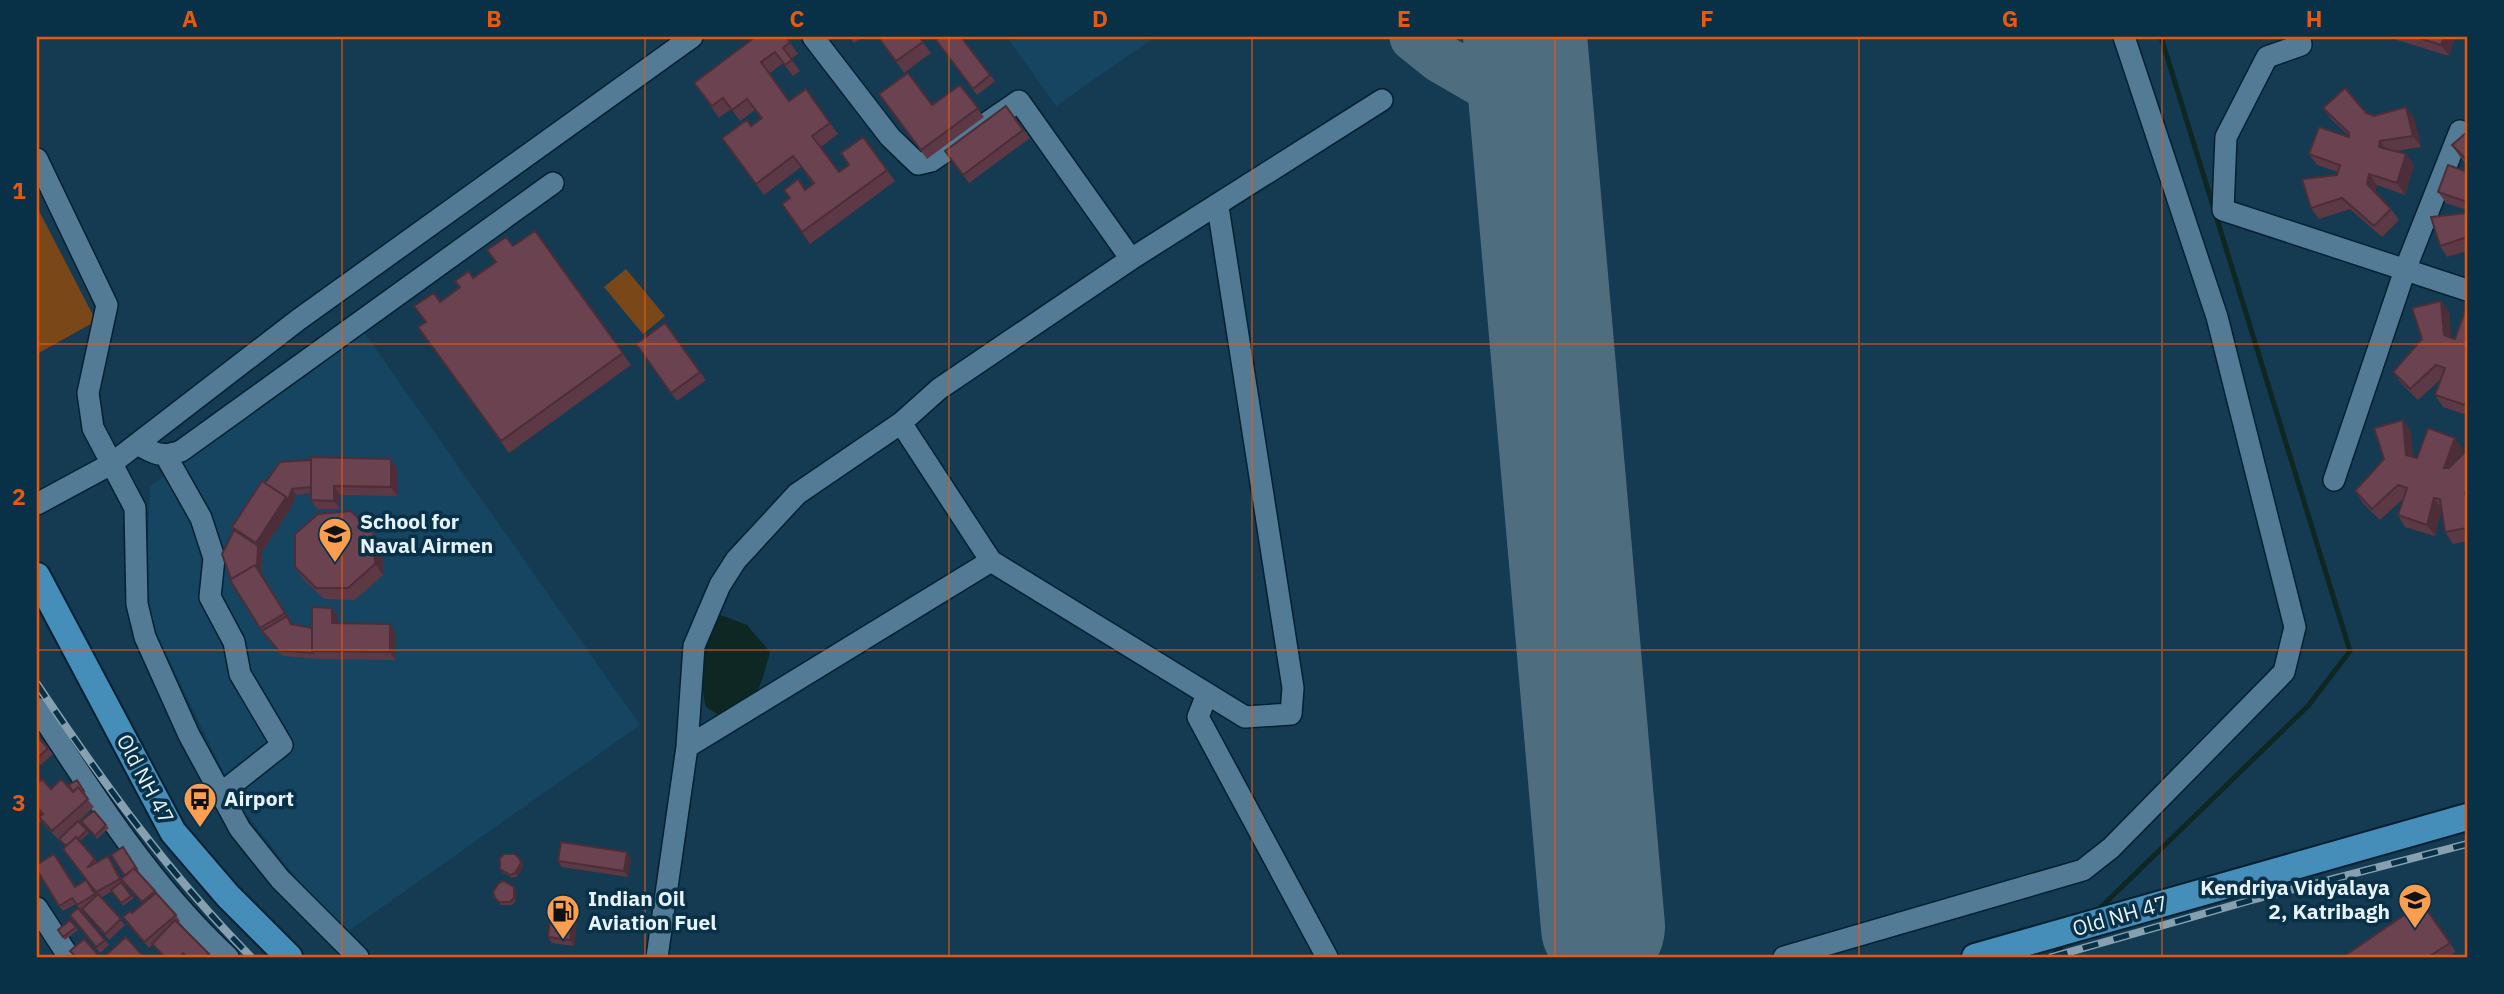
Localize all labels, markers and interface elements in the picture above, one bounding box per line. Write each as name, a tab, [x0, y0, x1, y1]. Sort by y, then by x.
text: A	[182, 3, 198, 33]
text: B	[486, 3, 502, 33]
text: C	[790, 3, 805, 33]
text: D	[1092, 3, 1108, 33]
text: E	[1397, 3, 1411, 33]
text: F	[1700, 3, 1714, 33]
text: G	[2002, 3, 2018, 33]
text: H	[2306, 3, 2322, 33]
text: 1	[12, 175, 26, 205]
text: 2	[12, 481, 26, 511]
place label: School for Naval Airmen	[360, 507, 493, 559]
school or university icon: School for Naval Airmen	[316, 515, 354, 564]
street label: Old NH 47	[111, 729, 181, 828]
bus stop icon: Airport	[181, 780, 219, 829]
place label: Airport	[224, 784, 294, 812]
text: 3	[12, 787, 26, 817]
place label: Kendriya Vidyalaya 2, Katribagh	[2200, 873, 2390, 925]
school or university icon: Kendriya Vidyalaya 2, Katribagh	[2396, 881, 2434, 930]
place label: Indian Oil Aviation Fuel	[588, 884, 717, 936]
street label: Old NH 47	[2069, 888, 2170, 942]
fuel station icon: Indian Oil Aviation Fuel	[544, 892, 582, 941]

